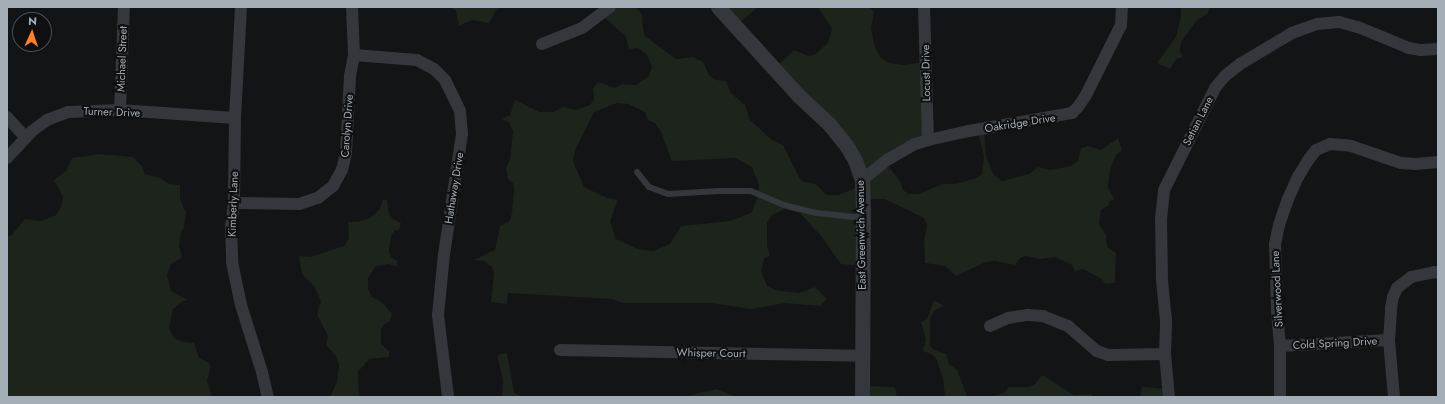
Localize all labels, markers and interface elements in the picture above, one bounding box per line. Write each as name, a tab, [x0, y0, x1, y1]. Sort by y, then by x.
north arrow	[12, 12, 52, 52]
text: N	[28, 13, 37, 29]
street label: Michael Street	[114, 26, 130, 92]
street label: Locust Drive	[919, 44, 933, 102]
street label: Carolyn Drive	[338, 94, 356, 158]
street label: Setian Lane	[1180, 94, 1216, 148]
street label: Turner Drive	[83, 104, 141, 120]
street label: Oakridge Drive	[984, 111, 1056, 135]
street label: Hathaway Drive	[442, 151, 466, 225]
street label: Kimberly Lane	[225, 171, 241, 237]
street label: East Greenwich Avenue	[853, 180, 869, 290]
street label: Silverwood Lane	[1268, 250, 1286, 328]
street label: Cold Spring Drive	[1293, 334, 1377, 352]
street label: Whisper Court	[677, 346, 745, 360]

